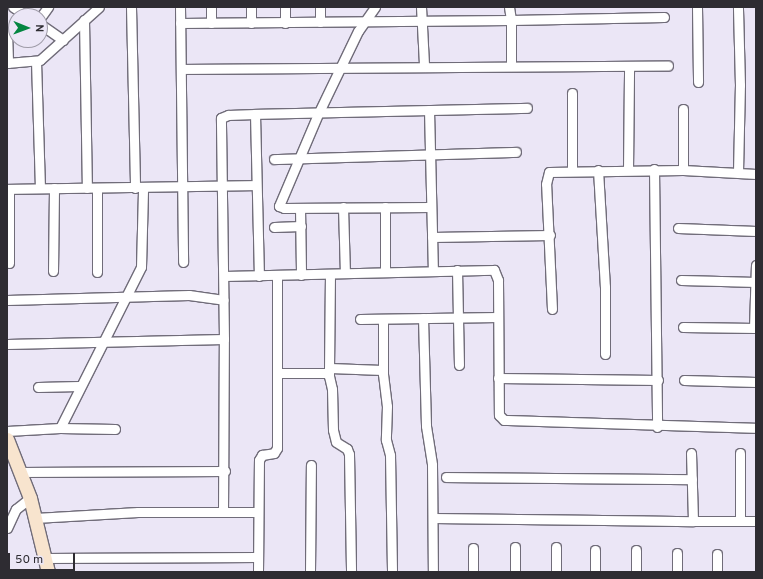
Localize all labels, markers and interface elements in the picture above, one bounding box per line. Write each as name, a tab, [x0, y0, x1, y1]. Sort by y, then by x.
north arrow	[8, 8, 48, 48]
text: N	[32, 24, 46, 32]
scale bar	[10, 545, 77, 571]
text: 50 m	[15, 552, 43, 568]

